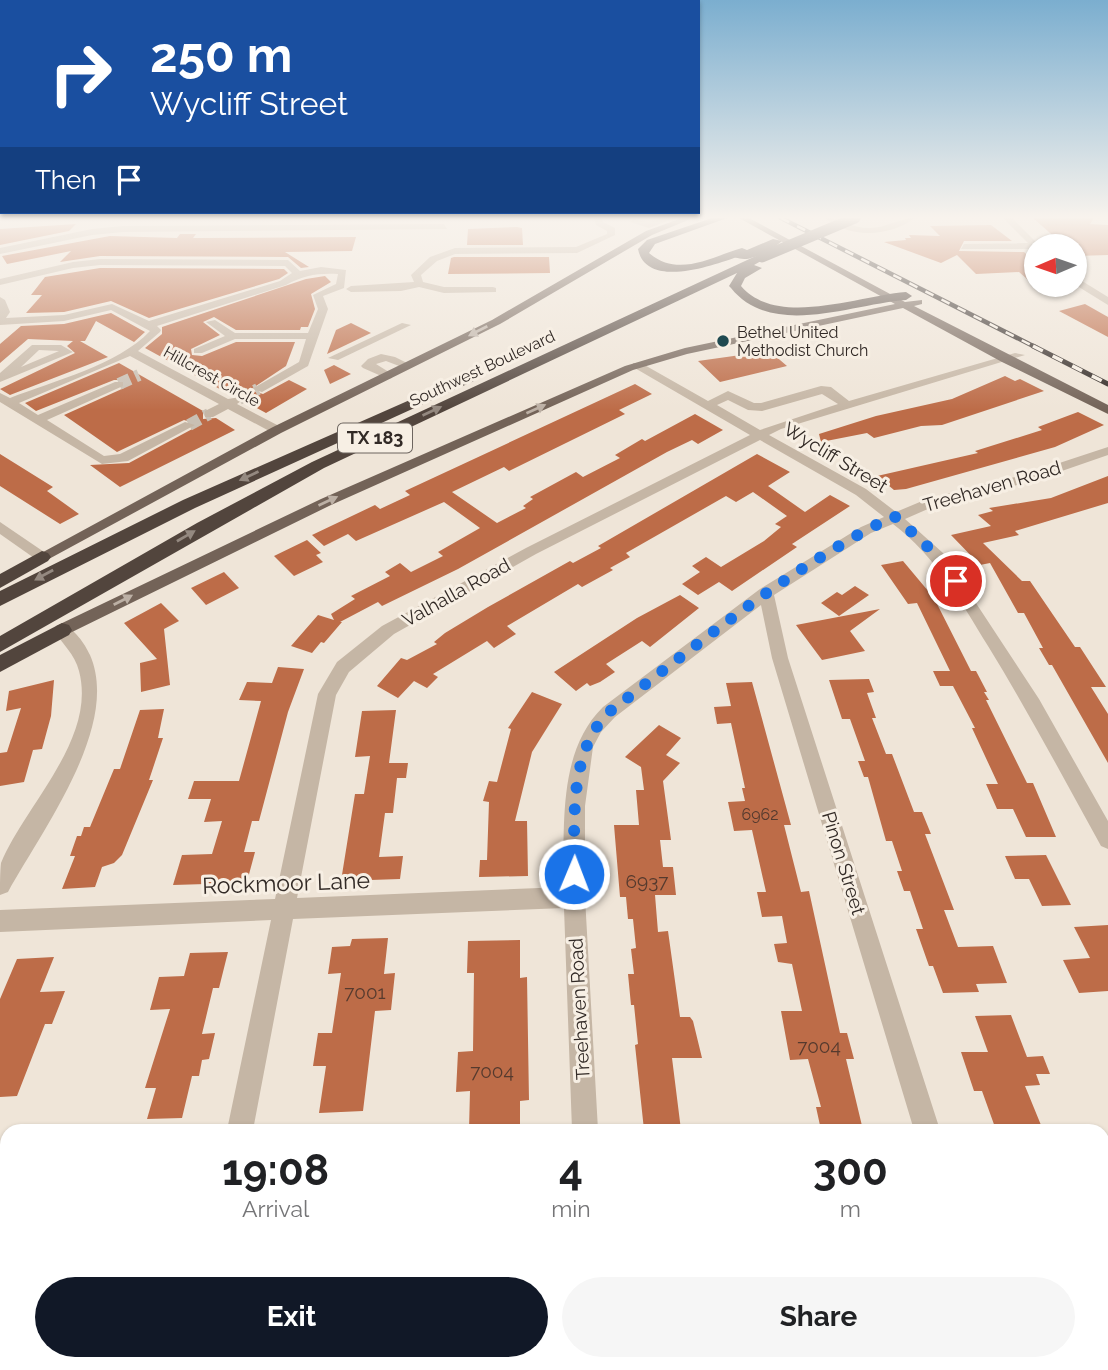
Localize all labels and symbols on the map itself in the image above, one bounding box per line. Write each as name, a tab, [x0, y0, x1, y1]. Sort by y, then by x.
north arrow	[1024, 234, 1087, 298]
place label: Bethel United Methodist Church	[737, 323, 868, 360]
one-way arrow	[468, 325, 488, 336]
street label: Southwest Boulevard	[407, 326, 558, 410]
marker: Bethel United Methodist Church	[715, 333, 731, 349]
street label: Hillcrest Circle	[160, 342, 263, 411]
one-way arrow	[526, 403, 546, 415]
one-way arrow	[422, 405, 442, 417]
street label: Wycliff Street	[780, 417, 893, 497]
road number: TX 183	[338, 424, 412, 452]
street label: Treehaven Road	[921, 456, 1063, 516]
one-way arrow	[239, 470, 259, 482]
one-way arrow	[318, 495, 338, 507]
one-way arrow	[176, 531, 196, 543]
pin	[926, 551, 986, 611]
street label: Valhalla Road	[398, 553, 514, 631]
one-way arrow	[34, 569, 54, 581]
one-way arrow	[113, 594, 133, 605]
house number: 6962	[741, 805, 779, 824]
street label: Pinon Street	[818, 809, 870, 918]
position arrow	[537, 837, 611, 911]
street label: Rockmoor Lane	[202, 866, 370, 899]
house number: 6937	[626, 870, 668, 892]
street label: Treehaven Road	[564, 937, 594, 1081]
house number: 7001	[344, 981, 386, 1003]
house number: 7004	[797, 1035, 841, 1057]
house number: 7004	[470, 1060, 514, 1082]

